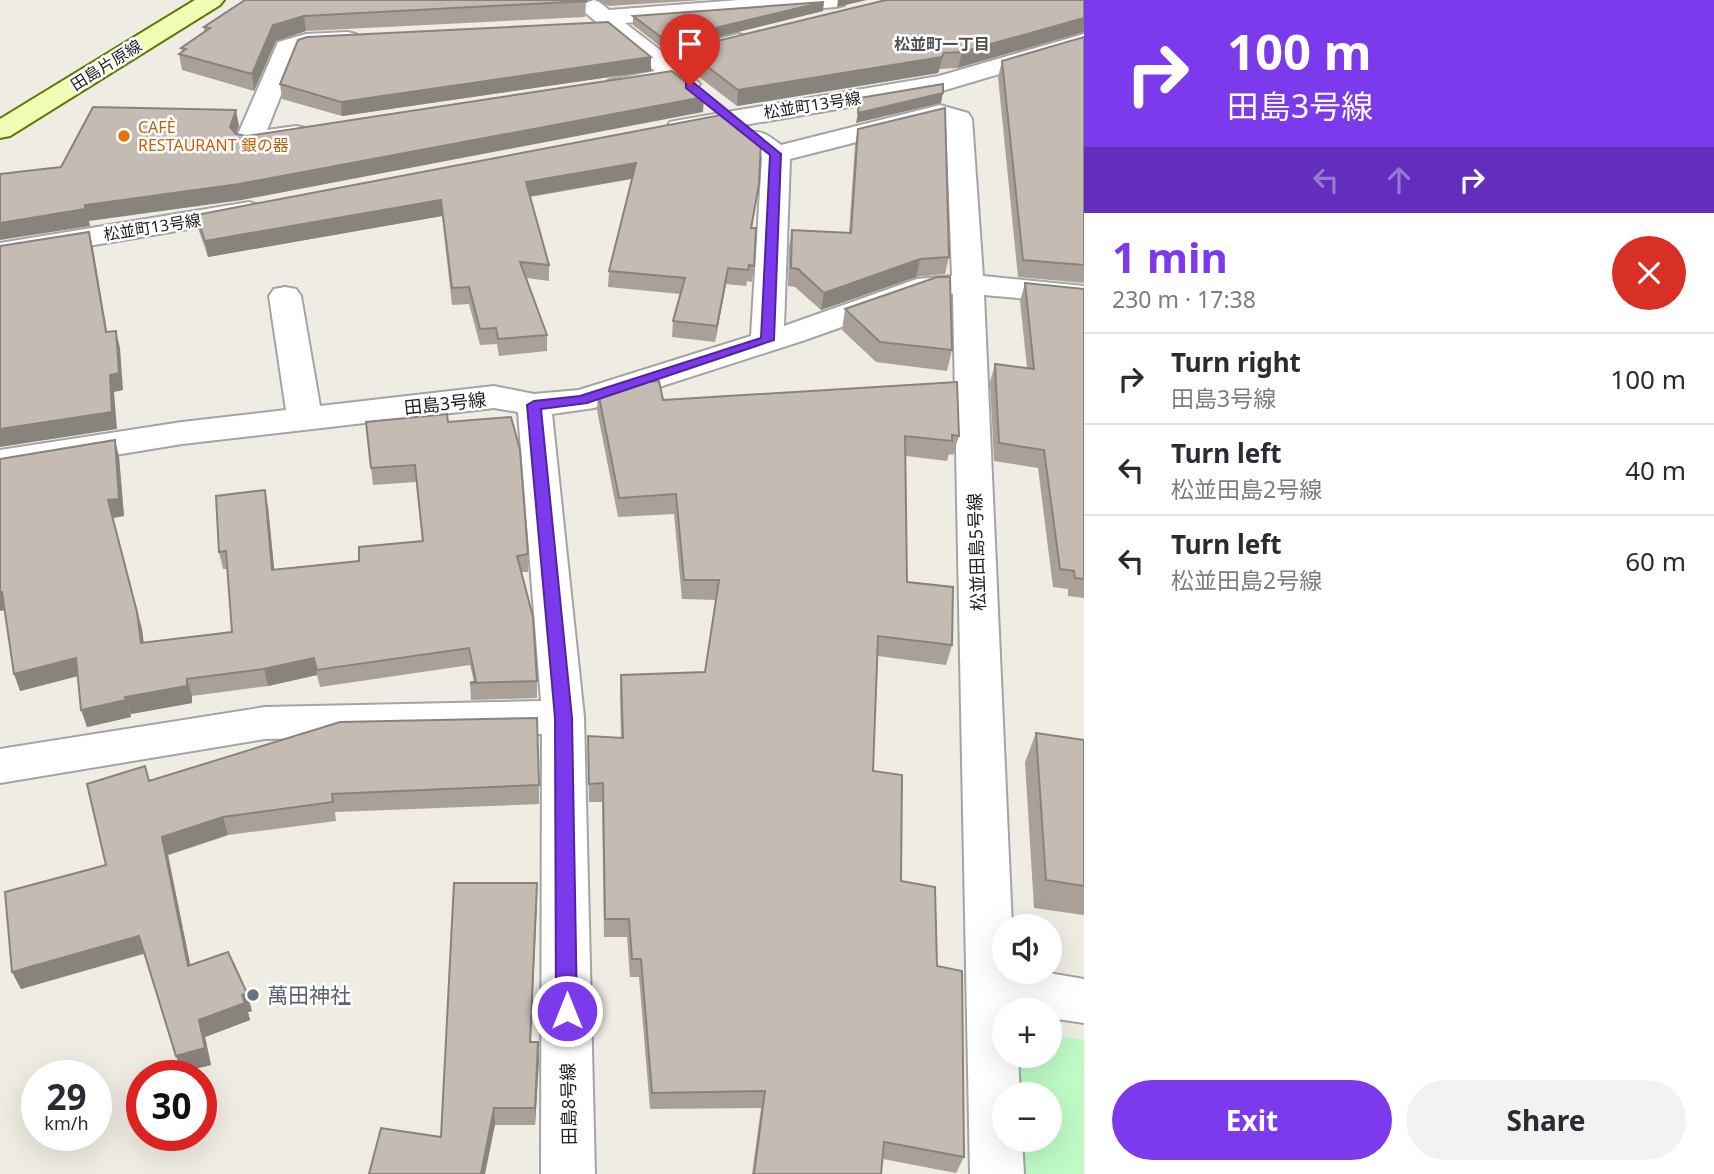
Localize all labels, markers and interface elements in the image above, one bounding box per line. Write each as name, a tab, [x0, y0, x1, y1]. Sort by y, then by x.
pin	[660, 14, 720, 86]
text: 100 m	[1227, 18, 1372, 84]
icon: arrive	[671, 25, 709, 63]
icon: right	[1112, 28, 1203, 119]
district label: 松並町一丁目	[894, 33, 990, 55]
street label: 田島片原線	[66, 34, 146, 96]
text: 田島3号線	[1227, 84, 1373, 127]
street label: 松並町13号線	[762, 86, 862, 124]
place label: CAFÈ RESTAURANT 銀の器	[138, 116, 289, 156]
marker: CAFÈ RESTAURANT 銀の器	[116, 128, 132, 144]
icon: left	[1307, 161, 1345, 199]
icon: ahead	[1380, 161, 1418, 199]
icon: right	[1453, 161, 1491, 199]
street label: 松並町13号線	[102, 208, 202, 246]
text: 1 min	[1112, 228, 1228, 285]
button: close	[1612, 236, 1686, 310]
text: 230 m · 17:38	[1112, 283, 1256, 315]
text: Turn right	[1171, 344, 1301, 380]
icon: right	[1112, 360, 1150, 398]
text: 100 m	[1610, 361, 1686, 397]
text: 田島3号線	[1171, 382, 1276, 414]
street label: 田島3号線	[403, 387, 487, 419]
text: Turn left	[1171, 435, 1282, 471]
icon: left	[1112, 451, 1150, 489]
text: 40 m	[1625, 452, 1686, 488]
text: 松並田島2号線	[1171, 473, 1322, 505]
street label: 松並田島5号線	[962, 492, 990, 612]
text: Turn left	[1171, 526, 1282, 562]
icon: left	[1112, 542, 1150, 580]
text: 60 m	[1625, 543, 1686, 579]
text: 松並田島2号線	[1171, 564, 1322, 596]
map controls	[992, 914, 1062, 1152]
button: sound	[992, 914, 1062, 984]
position arrow	[530, 974, 604, 1048]
place label: 萬田神社	[267, 981, 351, 1009]
marker: 萬田神社	[245, 987, 261, 1003]
button: +	[992, 998, 1062, 1068]
speed limit sign: 30	[126, 1060, 217, 1151]
street label: 田島8号線	[555, 1063, 581, 1145]
text: 29	[46, 1073, 87, 1120]
button: Exit	[1112, 1080, 1392, 1160]
button: Share	[1406, 1080, 1686, 1160]
button: −	[992, 1082, 1062, 1152]
text: km/h	[44, 1111, 89, 1135]

